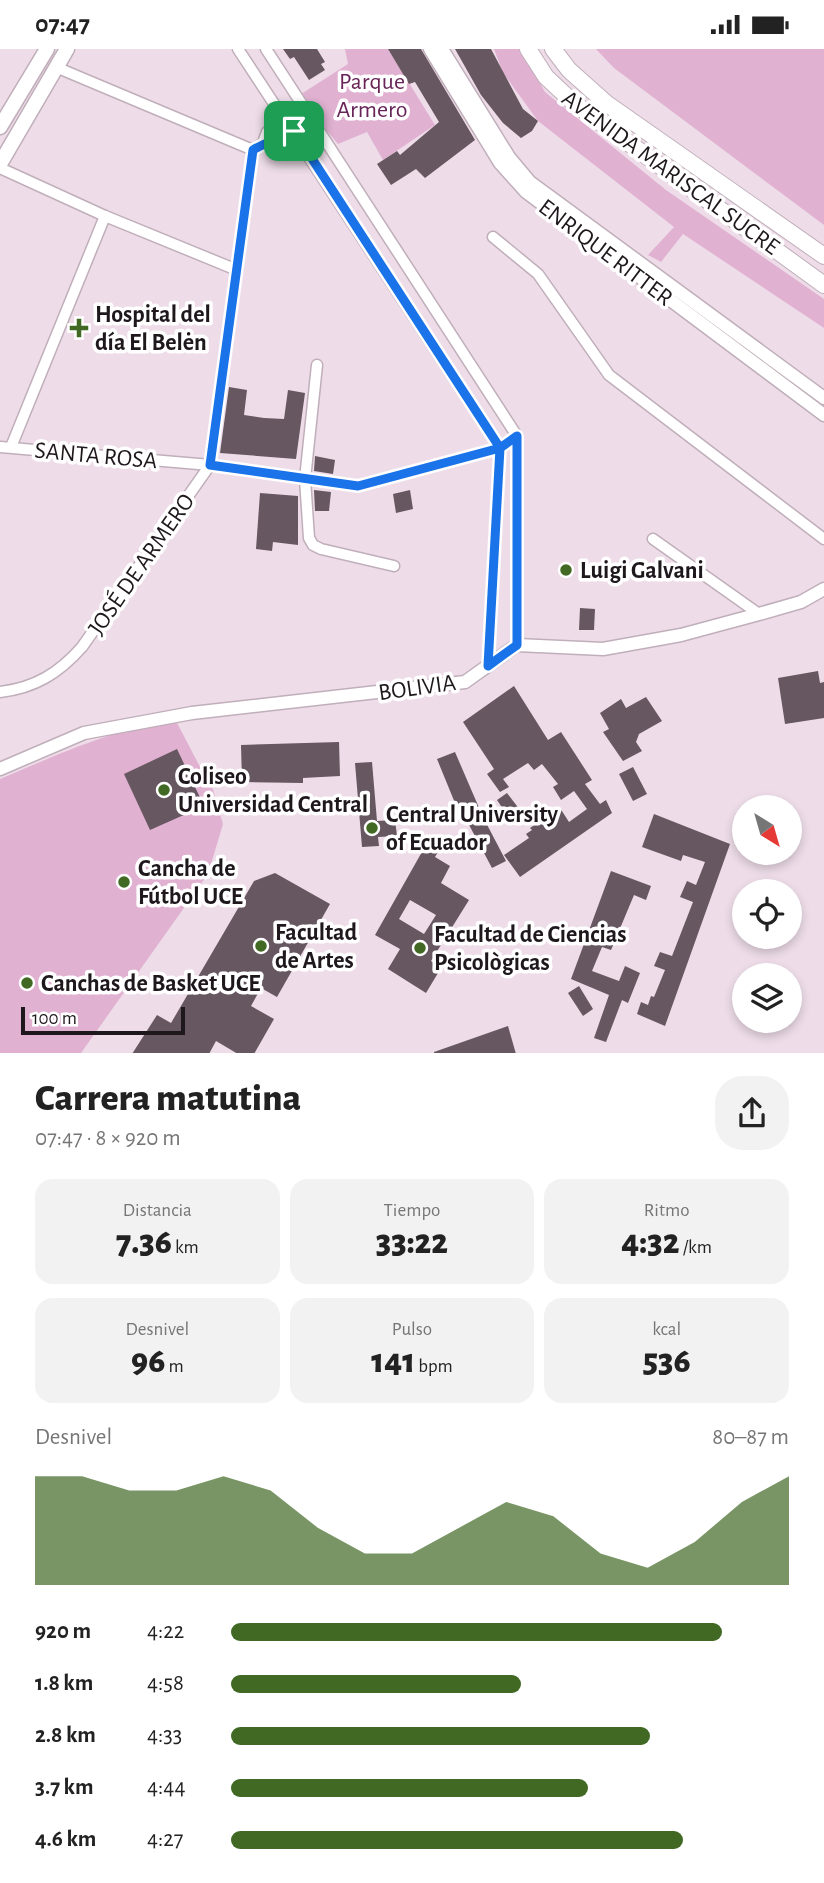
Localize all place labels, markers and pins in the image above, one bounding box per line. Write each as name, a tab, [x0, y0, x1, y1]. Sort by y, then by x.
pin	[264, 101, 324, 161]
place label: Hospital del día El Belėn	[95, 303, 211, 355]
marker: Hospital del día El Belėn	[69, 318, 89, 338]
place label: Luigi Galvani	[580, 559, 704, 583]
marker: Luigi Galvani	[558, 562, 574, 578]
place label: Coliseo Universidad Central	[178, 765, 368, 817]
marker: Coliseo Universidad Central	[156, 782, 172, 798]
place label: Central University of Ecuador	[386, 803, 558, 855]
marker: Central University of Ecuador	[364, 820, 380, 836]
place label: Cancha de Fútbol UCE	[138, 857, 243, 909]
marker: Cancha de Fútbol UCE	[116, 874, 132, 890]
place label: Facultad de Artes	[275, 921, 358, 973]
place label: Facultad de Ciencias Psicològicas	[434, 923, 626, 975]
marker: Facultad de Artes	[253, 938, 269, 954]
marker: Facultad de Ciencias Psicològicas	[412, 940, 428, 956]
place label: Canchas de Basket UCE	[41, 972, 261, 996]
marker: Canchas de Basket UCE	[19, 975, 35, 991]

